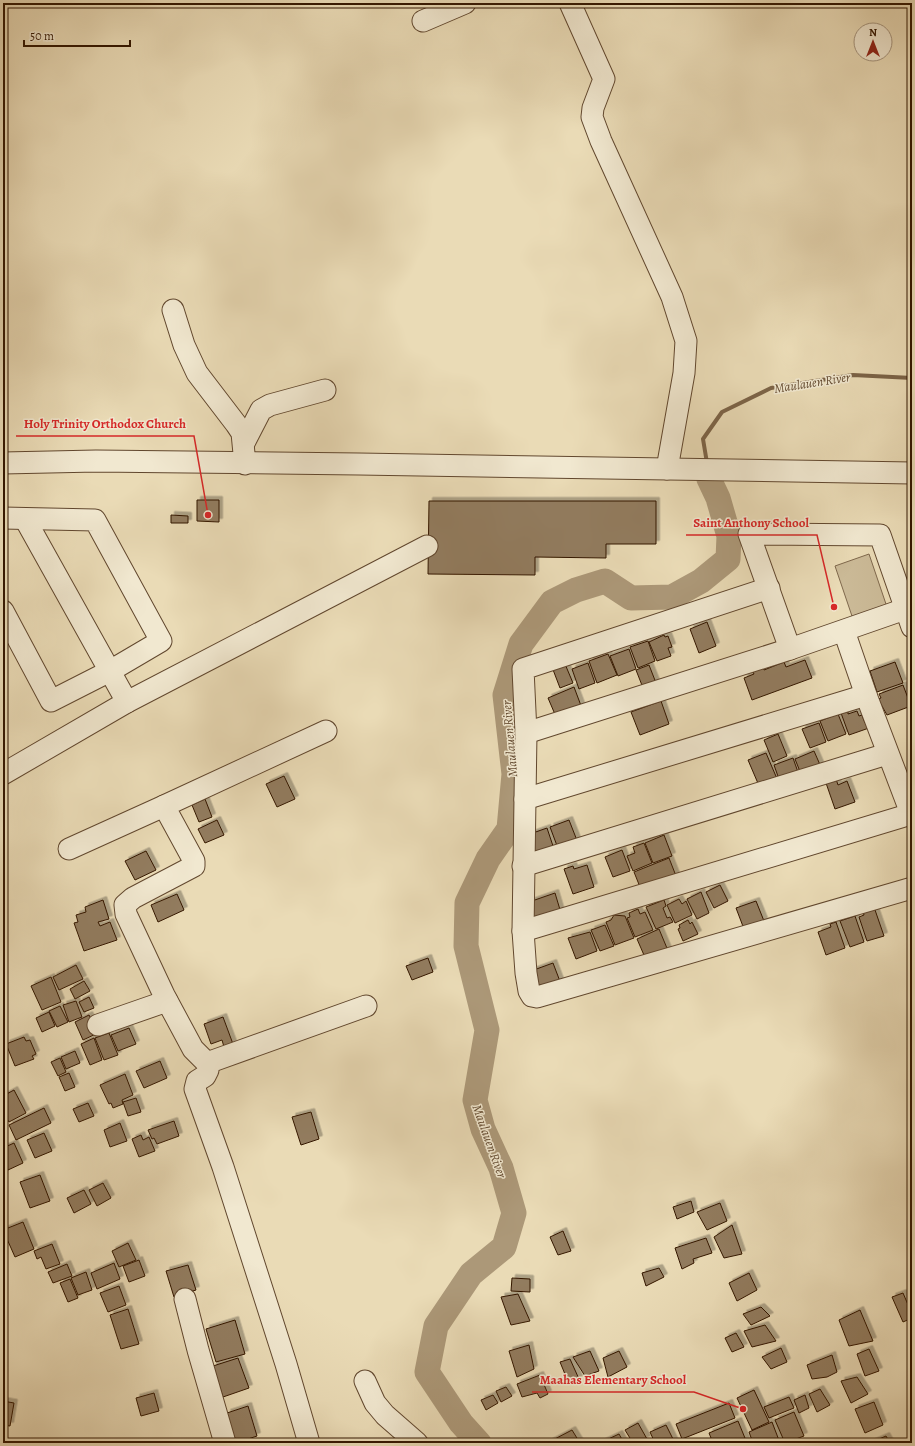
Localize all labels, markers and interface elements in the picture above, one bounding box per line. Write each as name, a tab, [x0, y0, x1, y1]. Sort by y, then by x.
scale bar	[24, 22, 130, 48]
north arrow	[853, 22, 893, 62]
text: N	[869, 25, 877, 40]
text: 50 m	[30, 28, 54, 44]
water label: Maulauen River	[773, 368, 852, 397]
callout: Holy Trinity Orthodox Church	[16, 411, 194, 436]
text: Holy Trinity Orthodox Church	[24, 415, 186, 432]
callout: Saint Anthony School	[686, 510, 817, 535]
text: Saint Anthony School	[693, 514, 809, 531]
water label: Maulauen River	[498, 699, 521, 778]
water label: Maulauen River	[468, 1102, 511, 1181]
callout: Maahas Elementary School	[532, 1367, 694, 1392]
text: Maahas Elementary School	[540, 1371, 687, 1388]

